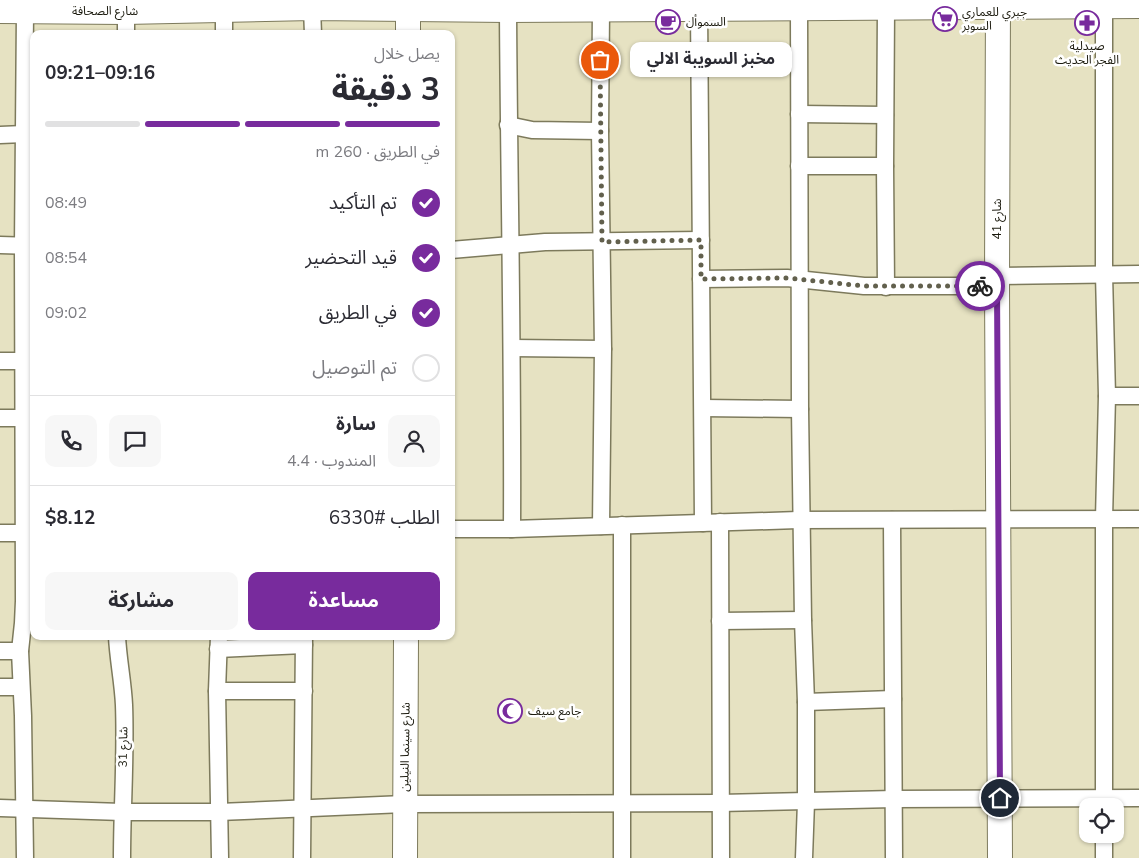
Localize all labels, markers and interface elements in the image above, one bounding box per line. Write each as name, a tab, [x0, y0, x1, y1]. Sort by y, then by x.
street label: شارع الصحافة	[72, 3, 138, 20]
place label: جبري للعماري السوبر	[961, 4, 1027, 34]
supermarket icon: جبري للعماري السوبر	[932, 6, 958, 32]
cafe icon: السموأل	[655, 9, 681, 35]
pharmacy icon: صيدلية الفجر الحديث	[1074, 10, 1100, 36]
place label: السموأل	[686, 14, 726, 30]
place label: صيدلية الفجر الحديث	[1055, 38, 1119, 68]
pin	[579, 39, 621, 81]
callout: مخبز السويبة الالي	[630, 42, 792, 78]
text: يصل خلال	[374, 43, 440, 65]
icon: bag	[586, 46, 614, 74]
text: مخبز السويبة الالي	[647, 48, 775, 70]
text: 09:16–09:21	[45, 60, 155, 86]
text: 3 دقيقة	[332, 68, 440, 111]
text: في الطريق · 260 m	[316, 141, 440, 163]
icon: check	[412, 189, 440, 217]
text: تم التأكيد	[329, 190, 397, 216]
text: 08:49	[45, 192, 87, 214]
street label: شارع 41	[989, 199, 1006, 239]
icon: check	[412, 244, 440, 272]
text: قيد التحضير	[305, 245, 397, 271]
text: 08:54	[45, 247, 87, 269]
courier	[955, 261, 1005, 311]
icon: bike	[966, 272, 994, 300]
icon: check	[412, 299, 440, 327]
text: في الطريق	[319, 300, 397, 326]
text: 09:02	[45, 302, 87, 324]
text: تم التوصيل	[312, 355, 397, 381]
text: سارة	[336, 411, 376, 437]
button: phone	[45, 415, 97, 467]
button: chat	[109, 415, 161, 467]
button: person	[388, 415, 440, 467]
text: المندوب · 4.4	[287, 450, 376, 472]
text: $8.12	[45, 505, 95, 531]
text: الطلب #6330	[329, 505, 440, 531]
button: مشاركة	[45, 572, 238, 630]
button: مساعدة	[248, 572, 440, 630]
mosque icon: جامع سيف	[497, 698, 523, 724]
street label: شارع سينما النيلين	[396, 702, 415, 792]
place label: جامع سيف	[528, 703, 581, 720]
street label: شارع 31	[115, 726, 132, 768]
pin	[979, 777, 1021, 819]
icon: home	[986, 784, 1014, 812]
map controls	[1079, 798, 1124, 843]
button: locate	[1079, 798, 1124, 843]

